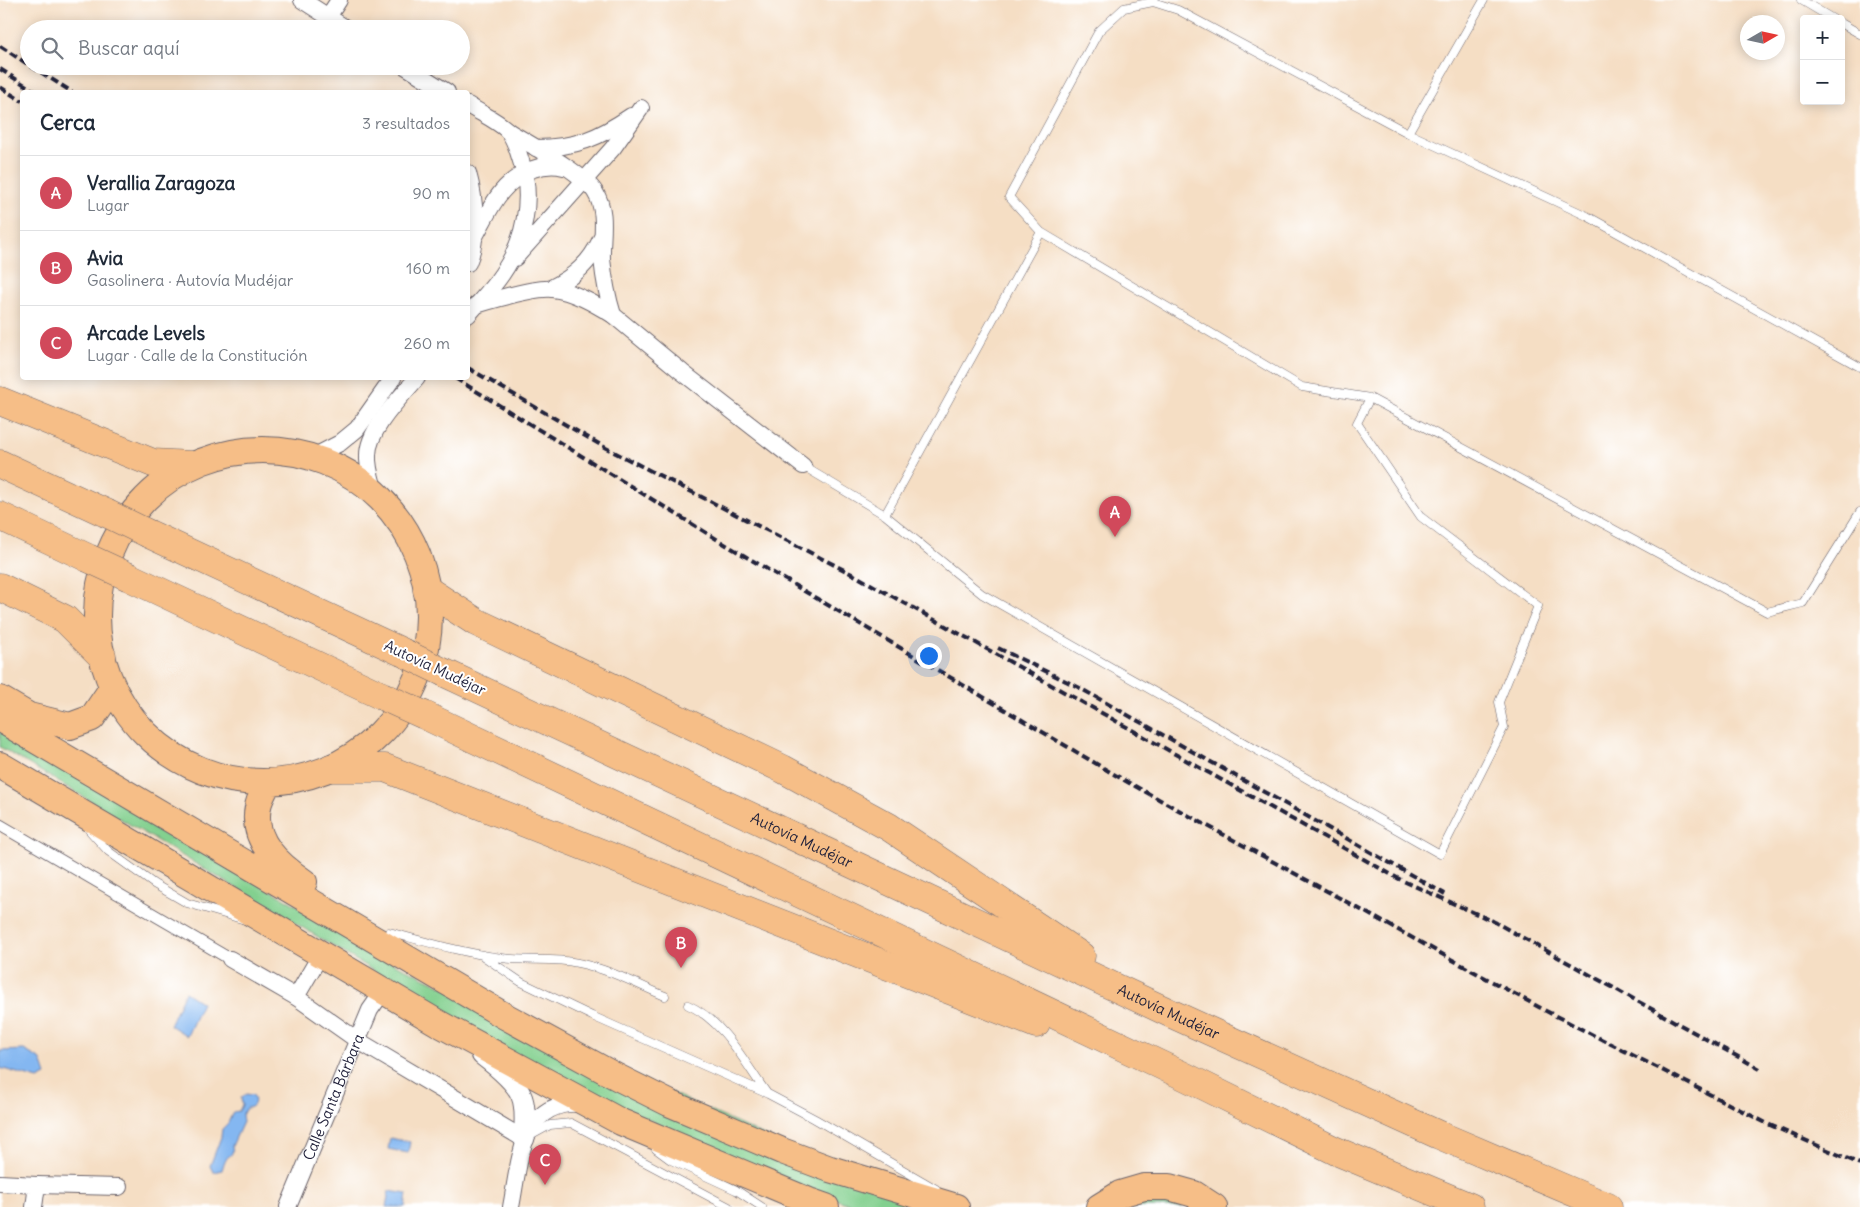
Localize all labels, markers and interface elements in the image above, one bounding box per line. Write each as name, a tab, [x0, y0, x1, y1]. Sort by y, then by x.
north arrow	[1740, 15, 1785, 60]
map controls	[1800, 15, 1845, 105]
button: +	[1800, 15, 1845, 60]
search box	[20, 20, 470, 75]
icon: search	[38, 34, 66, 62]
text: Buscar aquí	[78, 36, 179, 60]
button: −	[1800, 60, 1845, 105]
text: Cerca	[40, 109, 95, 136]
text: 3 resultados	[362, 113, 450, 133]
text: Verallia Zaragoza	[87, 171, 235, 195]
text: A	[51, 183, 61, 203]
text: 90 m	[412, 183, 450, 203]
text: Lugar	[87, 195, 129, 215]
text: Avia	[87, 246, 123, 270]
text: B	[51, 258, 61, 278]
text: 160 m	[406, 258, 450, 278]
text: Gasolinera · Autovía Mudéjar	[87, 270, 293, 290]
text: Arcade Levels	[87, 321, 205, 345]
text: C	[51, 333, 61, 353]
text: 260 m	[404, 333, 450, 353]
text: Lugar · Calle de la Constitución	[87, 345, 308, 365]
pin: A	[1099, 496, 1131, 537]
street label: Autovía Mudéjar	[381, 636, 489, 699]
your location	[916, 643, 942, 669]
street label: Autovía Mudéjar	[748, 808, 856, 872]
pin: B	[665, 927, 697, 968]
street label: Autovía Mudéjar	[1115, 980, 1223, 1043]
street label: Calle Santa Bárbara	[298, 1030, 368, 1163]
pin: C	[529, 1144, 561, 1185]

